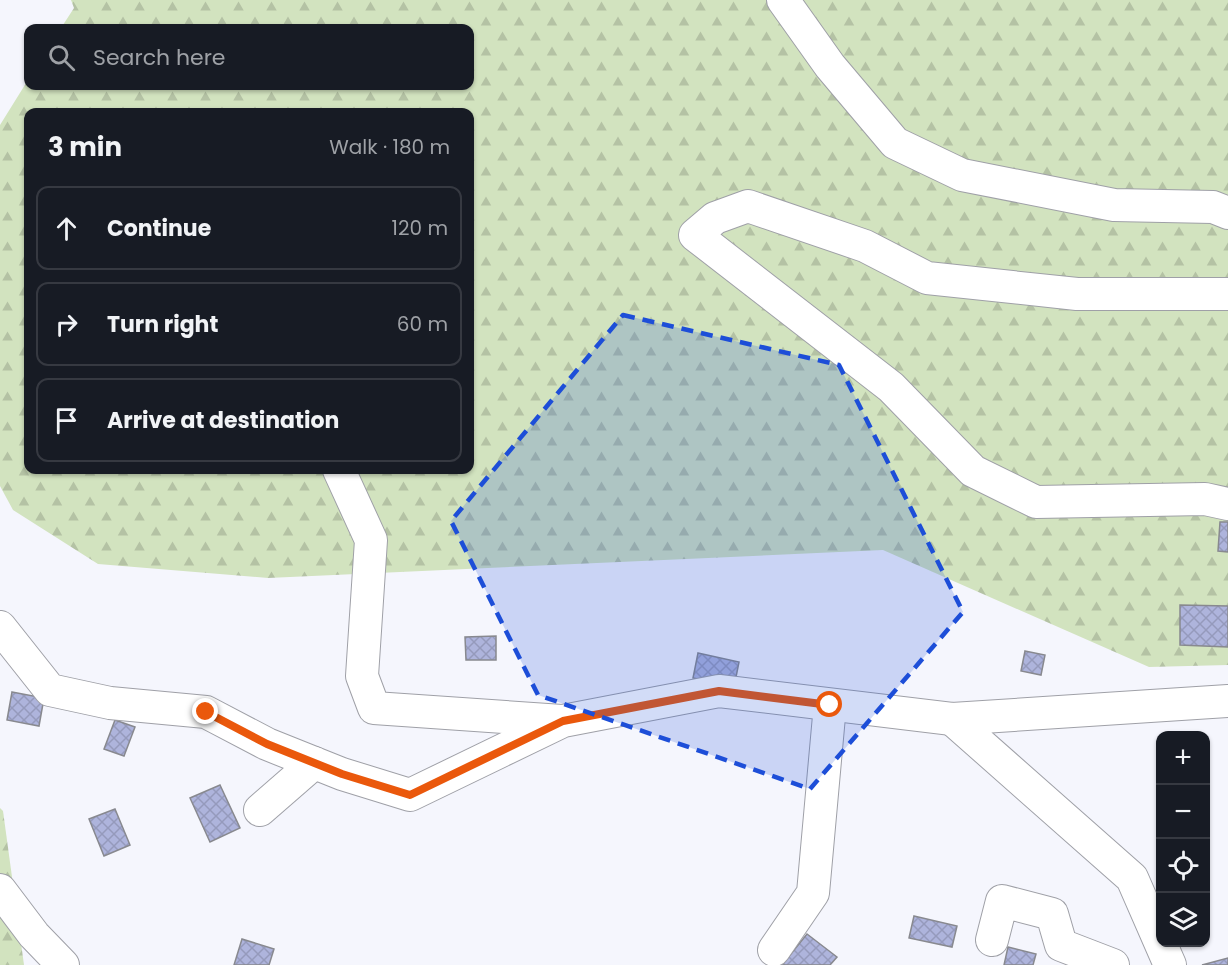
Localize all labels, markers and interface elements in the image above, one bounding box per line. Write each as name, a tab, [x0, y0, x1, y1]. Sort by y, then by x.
search box	[24, 24, 474, 90]
icon: search	[45, 41, 78, 74]
text: Search here	[93, 42, 226, 73]
text: 3 min	[48, 129, 122, 165]
text: Walk · 180 m	[329, 133, 450, 161]
icon: ahead	[50, 212, 83, 245]
text: Continue	[107, 213, 211, 244]
text: 120 m	[392, 214, 448, 242]
icon: right	[50, 308, 83, 341]
text: Turn right	[107, 309, 218, 340]
text: 60 m	[397, 310, 448, 338]
icon: arrive	[50, 404, 83, 437]
text: Arrive at destination	[107, 405, 339, 436]
route start	[816, 691, 842, 717]
route end	[192, 698, 218, 724]
map controls	[1156, 731, 1210, 947]
button: +	[1156, 731, 1210, 785]
button: −	[1156, 785, 1210, 839]
button: locate	[1156, 839, 1210, 893]
button: layers	[1156, 893, 1210, 947]

